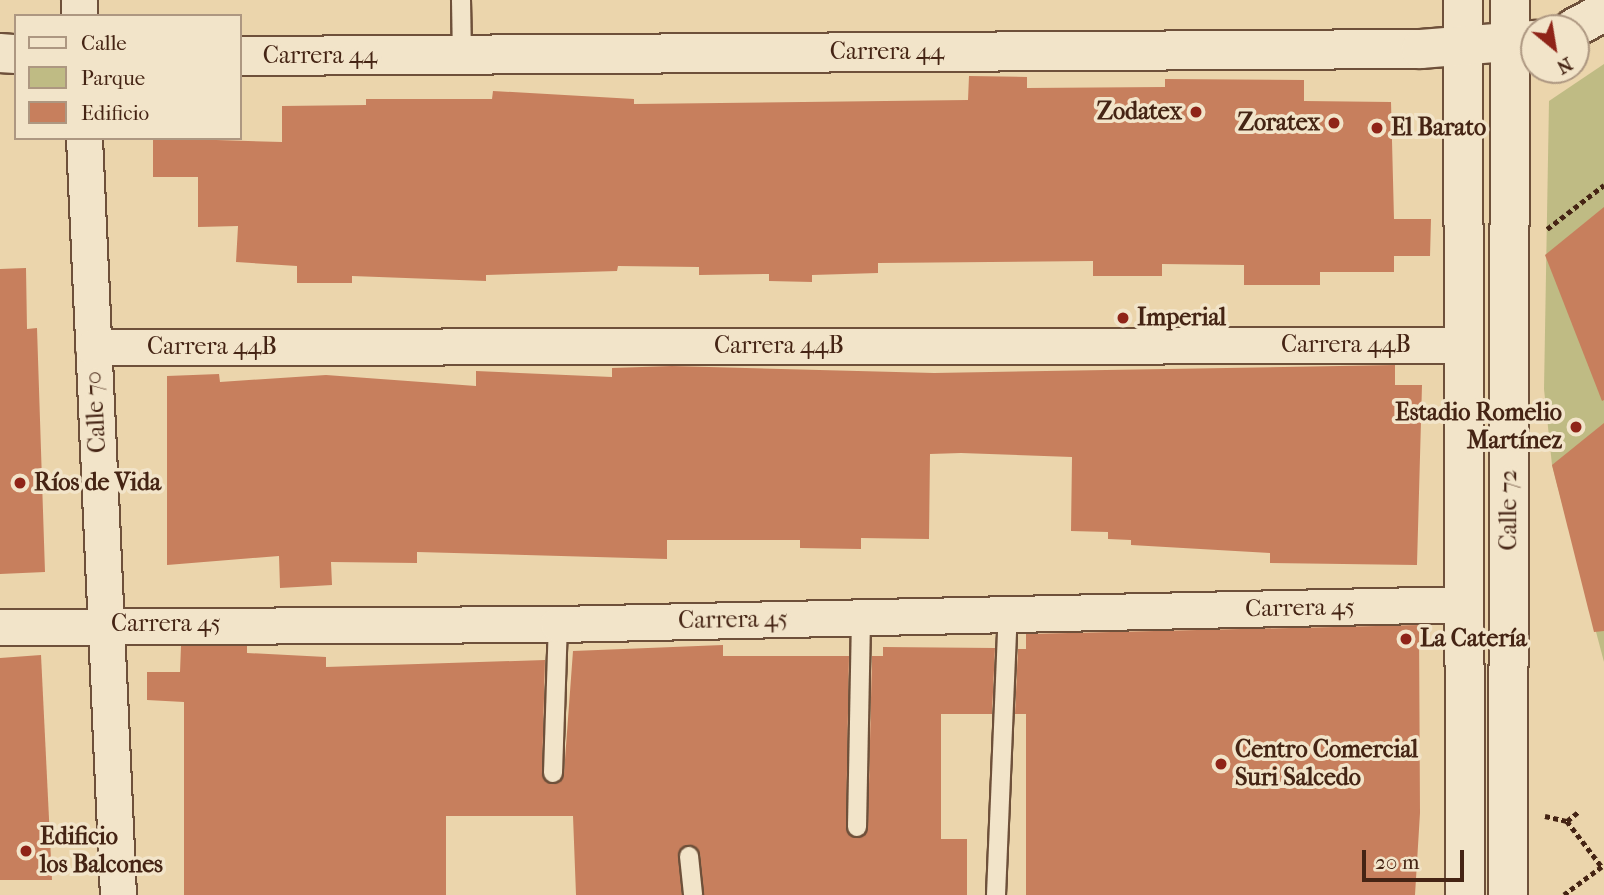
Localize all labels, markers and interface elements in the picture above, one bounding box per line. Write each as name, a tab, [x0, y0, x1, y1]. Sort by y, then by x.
legend	[14, 14, 242, 140]
north arrow	[1520, 14, 1590, 84]
text: Calle	[81, 31, 127, 55]
street label: Carrera 44	[830, 38, 944, 66]
street label: Carrera 44	[263, 42, 377, 70]
text: N	[1553, 52, 1576, 79]
text: Parque	[81, 66, 145, 90]
place label: Zodatex	[1097, 98, 1182, 126]
text: Edificio	[81, 101, 149, 125]
marker: Zodatex	[1188, 104, 1204, 120]
place label: Zoratex	[1238, 109, 1320, 137]
place label: El Barato	[1391, 114, 1486, 142]
marker: Zoratex	[1326, 115, 1342, 131]
marker: El Barato	[1369, 120, 1385, 136]
place label: Imperial	[1137, 304, 1226, 332]
marker: Imperial	[1115, 310, 1131, 326]
street label: Carrera 44B	[1281, 331, 1411, 359]
street label: Carrera 44B	[714, 332, 844, 360]
street label: Carrera 44B	[147, 333, 277, 361]
street label: Calle 70	[79, 370, 113, 454]
place label: Estadio Romelio Martínez	[1395, 399, 1562, 455]
marker: Estadio Romelio Martínez	[1568, 419, 1584, 435]
place label: Ríos de Vida	[34, 469, 161, 497]
street label: Calle 72	[1495, 469, 1523, 551]
marker: Ríos de Vida	[12, 475, 28, 491]
street label: Carrera 45	[1245, 593, 1355, 623]
street label: Carrera 45	[678, 605, 788, 635]
street label: Carrera 45	[111, 610, 221, 638]
place label: La Catería	[1420, 625, 1527, 653]
marker: La Catería	[1398, 631, 1414, 647]
place label: Centro Comercial Suri Salcedo	[1235, 736, 1418, 792]
marker: Centro Comercial Suri Salcedo	[1213, 756, 1229, 772]
place label: Edificio los Balcones	[40, 823, 163, 879]
scale bar	[1366, 836, 1468, 880]
marker: Edificio los Balcones	[18, 843, 34, 859]
text: 20 m	[1375, 850, 1419, 874]

